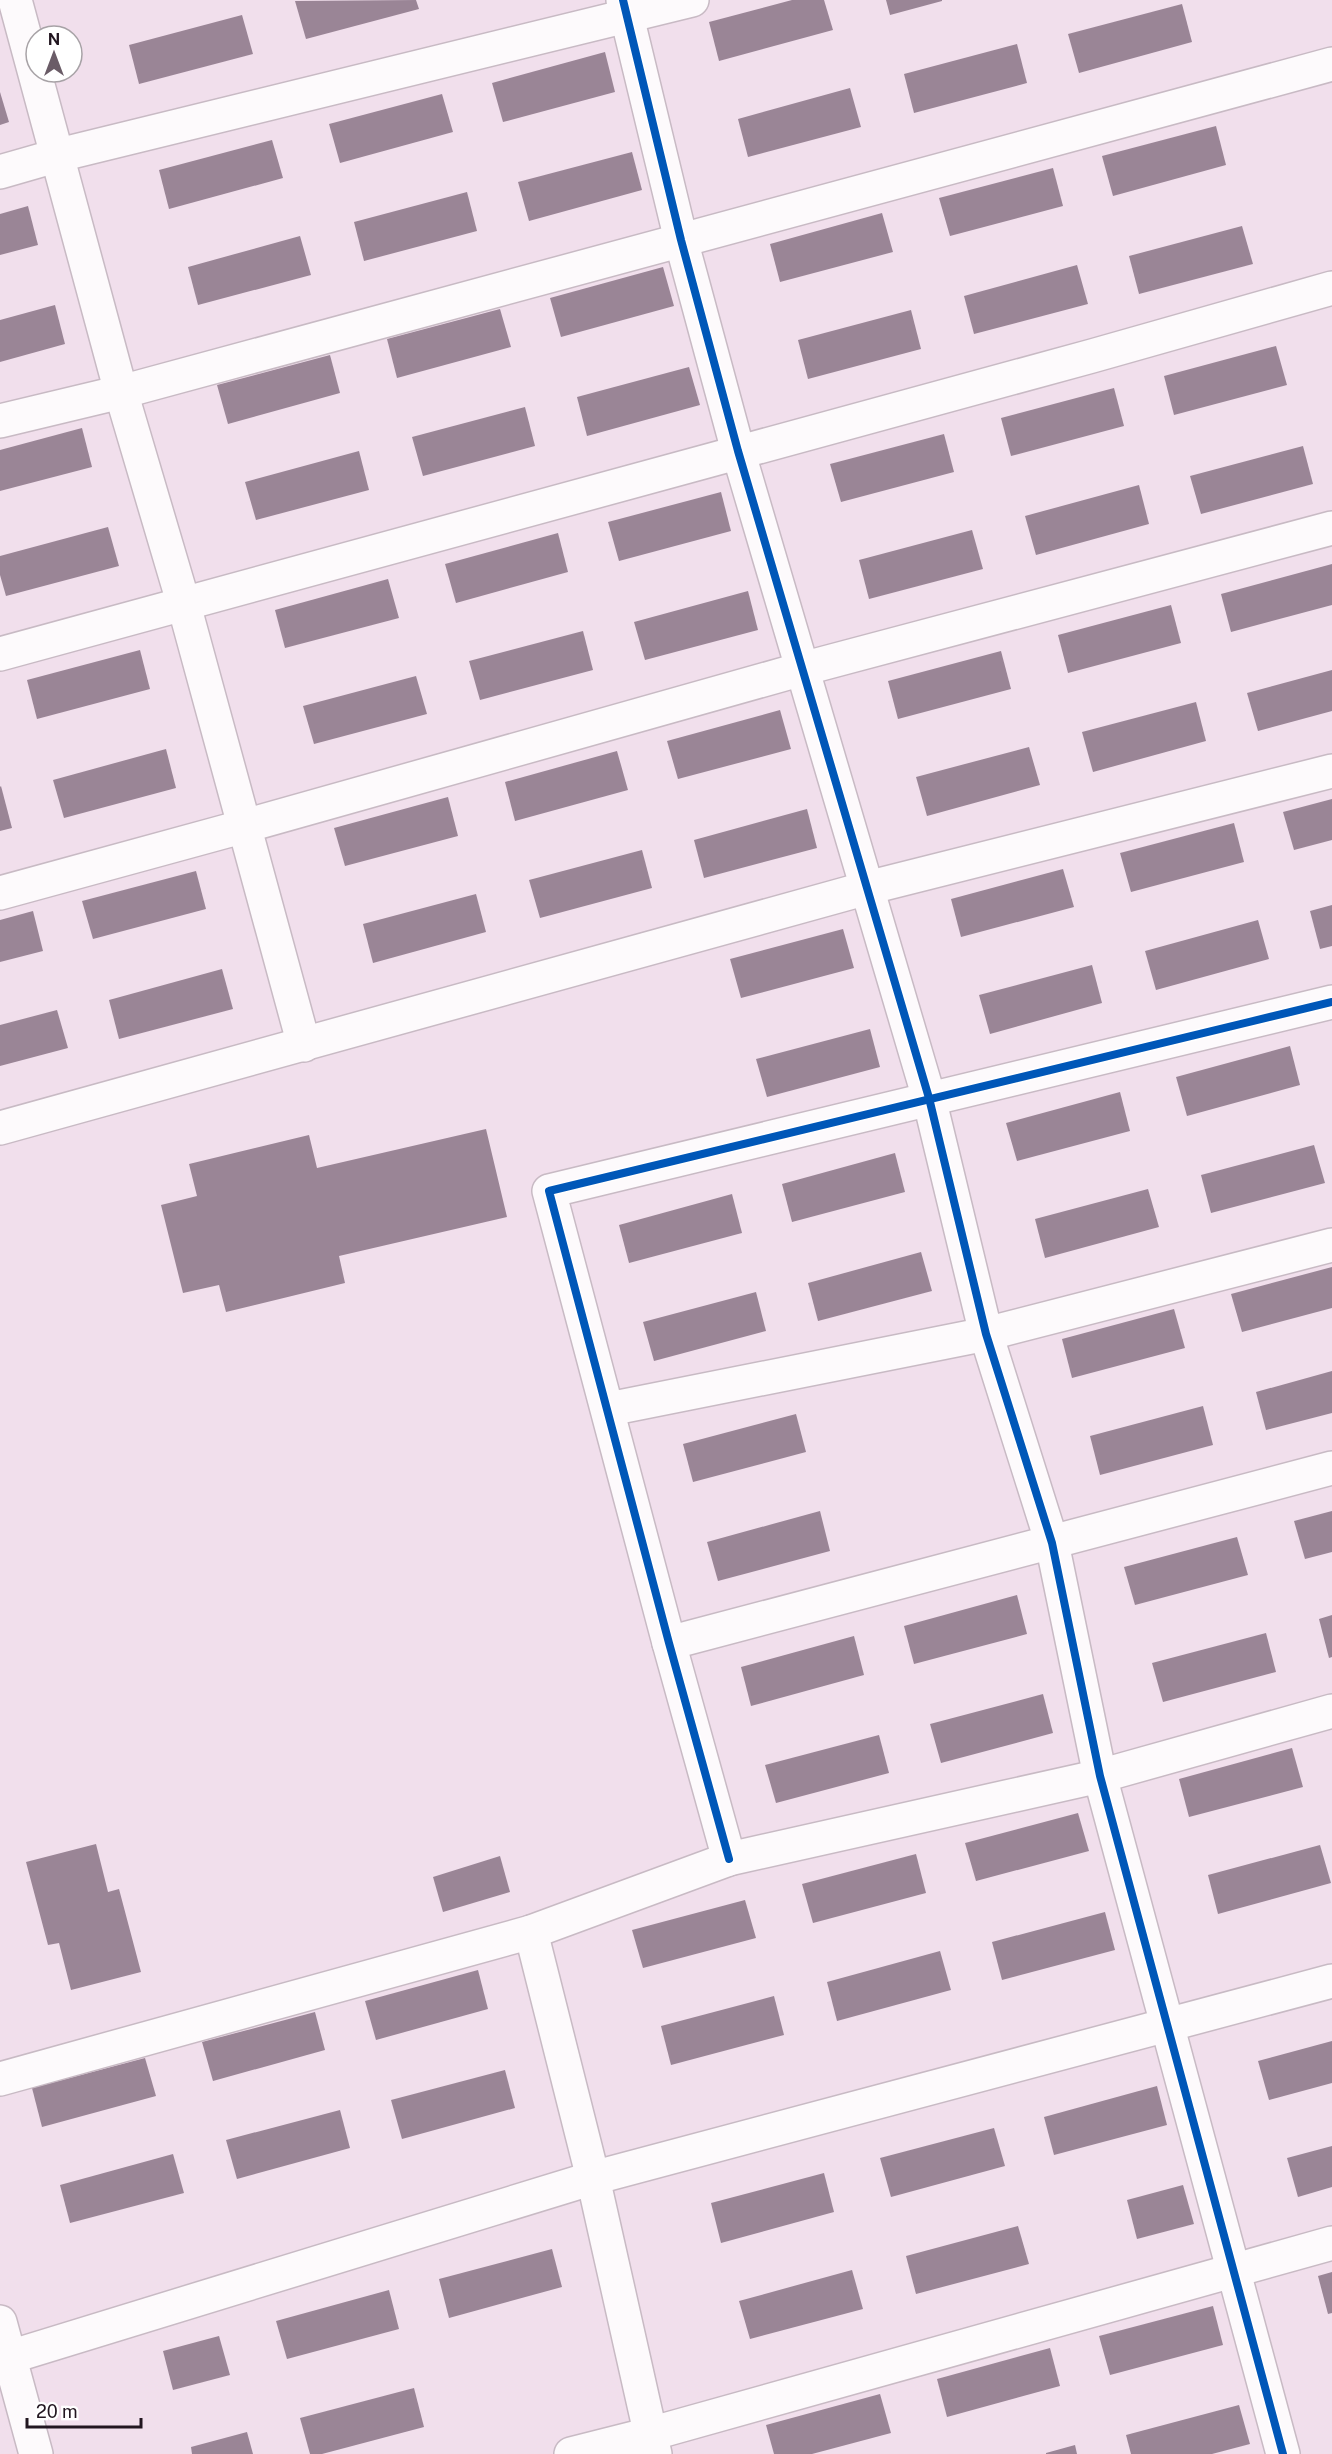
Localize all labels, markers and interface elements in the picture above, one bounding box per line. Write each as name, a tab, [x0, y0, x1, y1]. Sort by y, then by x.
north arrow	[24, 24, 84, 84]
text: N	[48, 30, 60, 49]
scale bar	[27, 2391, 141, 2429]
text: 20 m	[36, 2401, 78, 2422]

